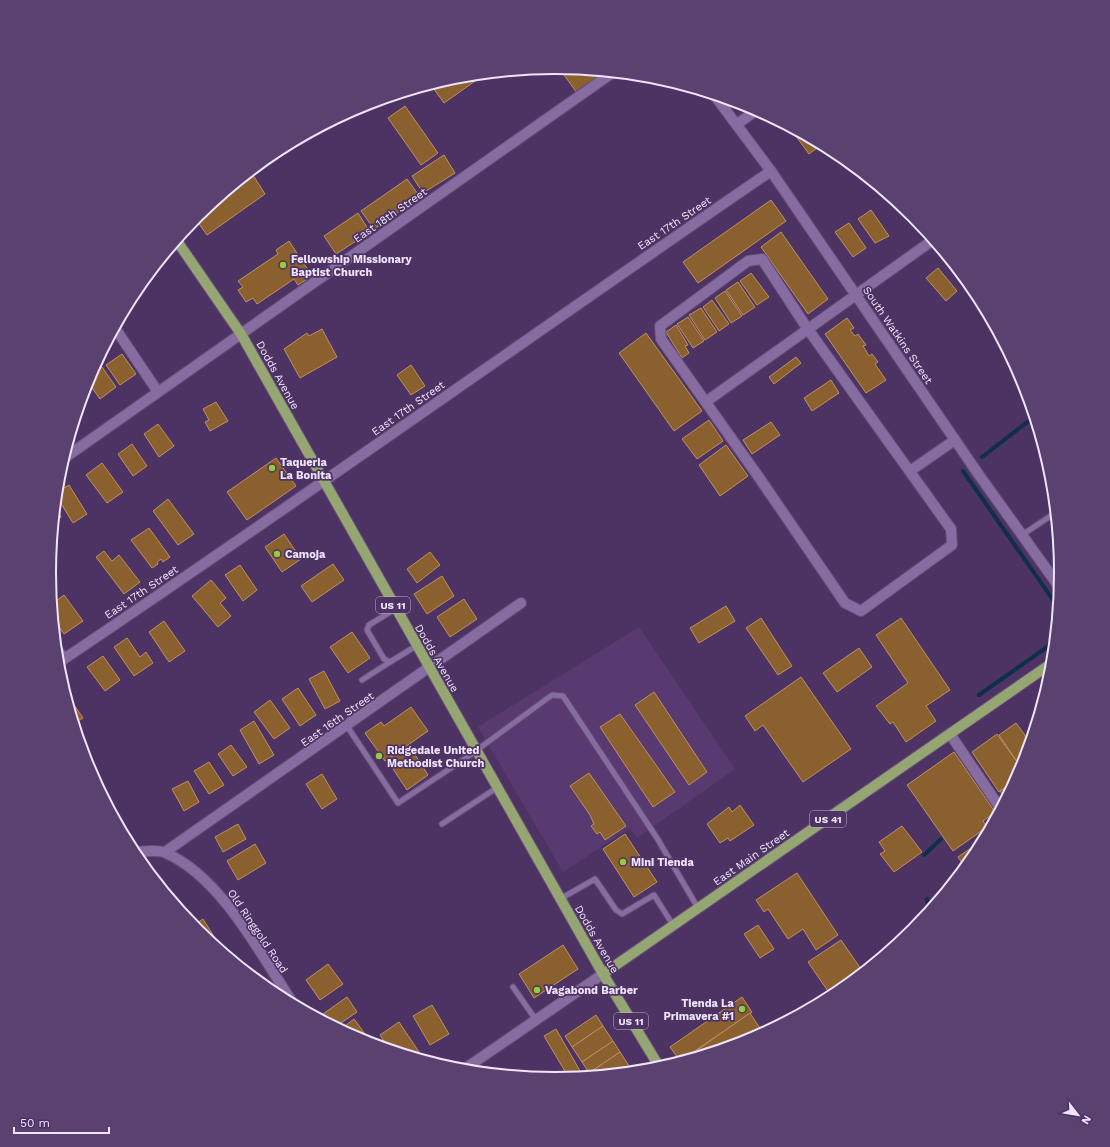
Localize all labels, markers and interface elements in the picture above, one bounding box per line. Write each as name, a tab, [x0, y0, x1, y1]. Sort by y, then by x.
street label: East 18th Street	[351, 185, 430, 246]
street label: East 17th Street	[635, 194, 714, 253]
place label: Fellowship Missionary Baptist Church	[291, 253, 413, 279]
marker: Fellowship Missionary Baptist Church	[278, 260, 288, 270]
street label: South Watkins Street	[860, 284, 935, 387]
street label: Dodds Avenue	[253, 339, 302, 412]
street label: East 17th Street	[369, 378, 448, 438]
place label: Taqueria La Bonita	[280, 456, 332, 482]
marker: Taqueria La Bonita	[267, 463, 277, 473]
place label: Camoja	[285, 548, 326, 561]
marker: Camoja	[272, 549, 282, 559]
street label: East 17th Street	[102, 563, 181, 622]
road number: US 11	[376, 597, 410, 613]
street label: Dodds Avenue	[412, 622, 461, 695]
street label: East 16th Street	[298, 689, 377, 750]
place label: Ridgedale United Methodist Church	[387, 744, 485, 770]
marker: Ridgedale United Methodist Church	[374, 751, 384, 761]
road number: US 41	[810, 811, 846, 827]
street label: East Main Street	[711, 826, 792, 888]
place label: Mini Tienda	[631, 856, 695, 869]
marker: Mini Tienda	[618, 857, 628, 867]
street label: Old Ringgold Road	[225, 887, 290, 976]
street label: Dodds Avenue	[572, 903, 621, 976]
place label: Vagabond Barber	[545, 984, 638, 997]
marker: Vagabond Barber	[532, 985, 542, 995]
place label: Tienda La Primavera #1	[663, 997, 735, 1023]
marker: Tienda La Primavera #1	[737, 1004, 747, 1014]
road number: US 11	[614, 1013, 648, 1029]
north arrow	[1058, 1095, 1098, 1135]
scale bar	[14, 1109, 109, 1135]
text: N	[1078, 1113, 1094, 1127]
text: 50 m	[20, 1116, 50, 1130]

